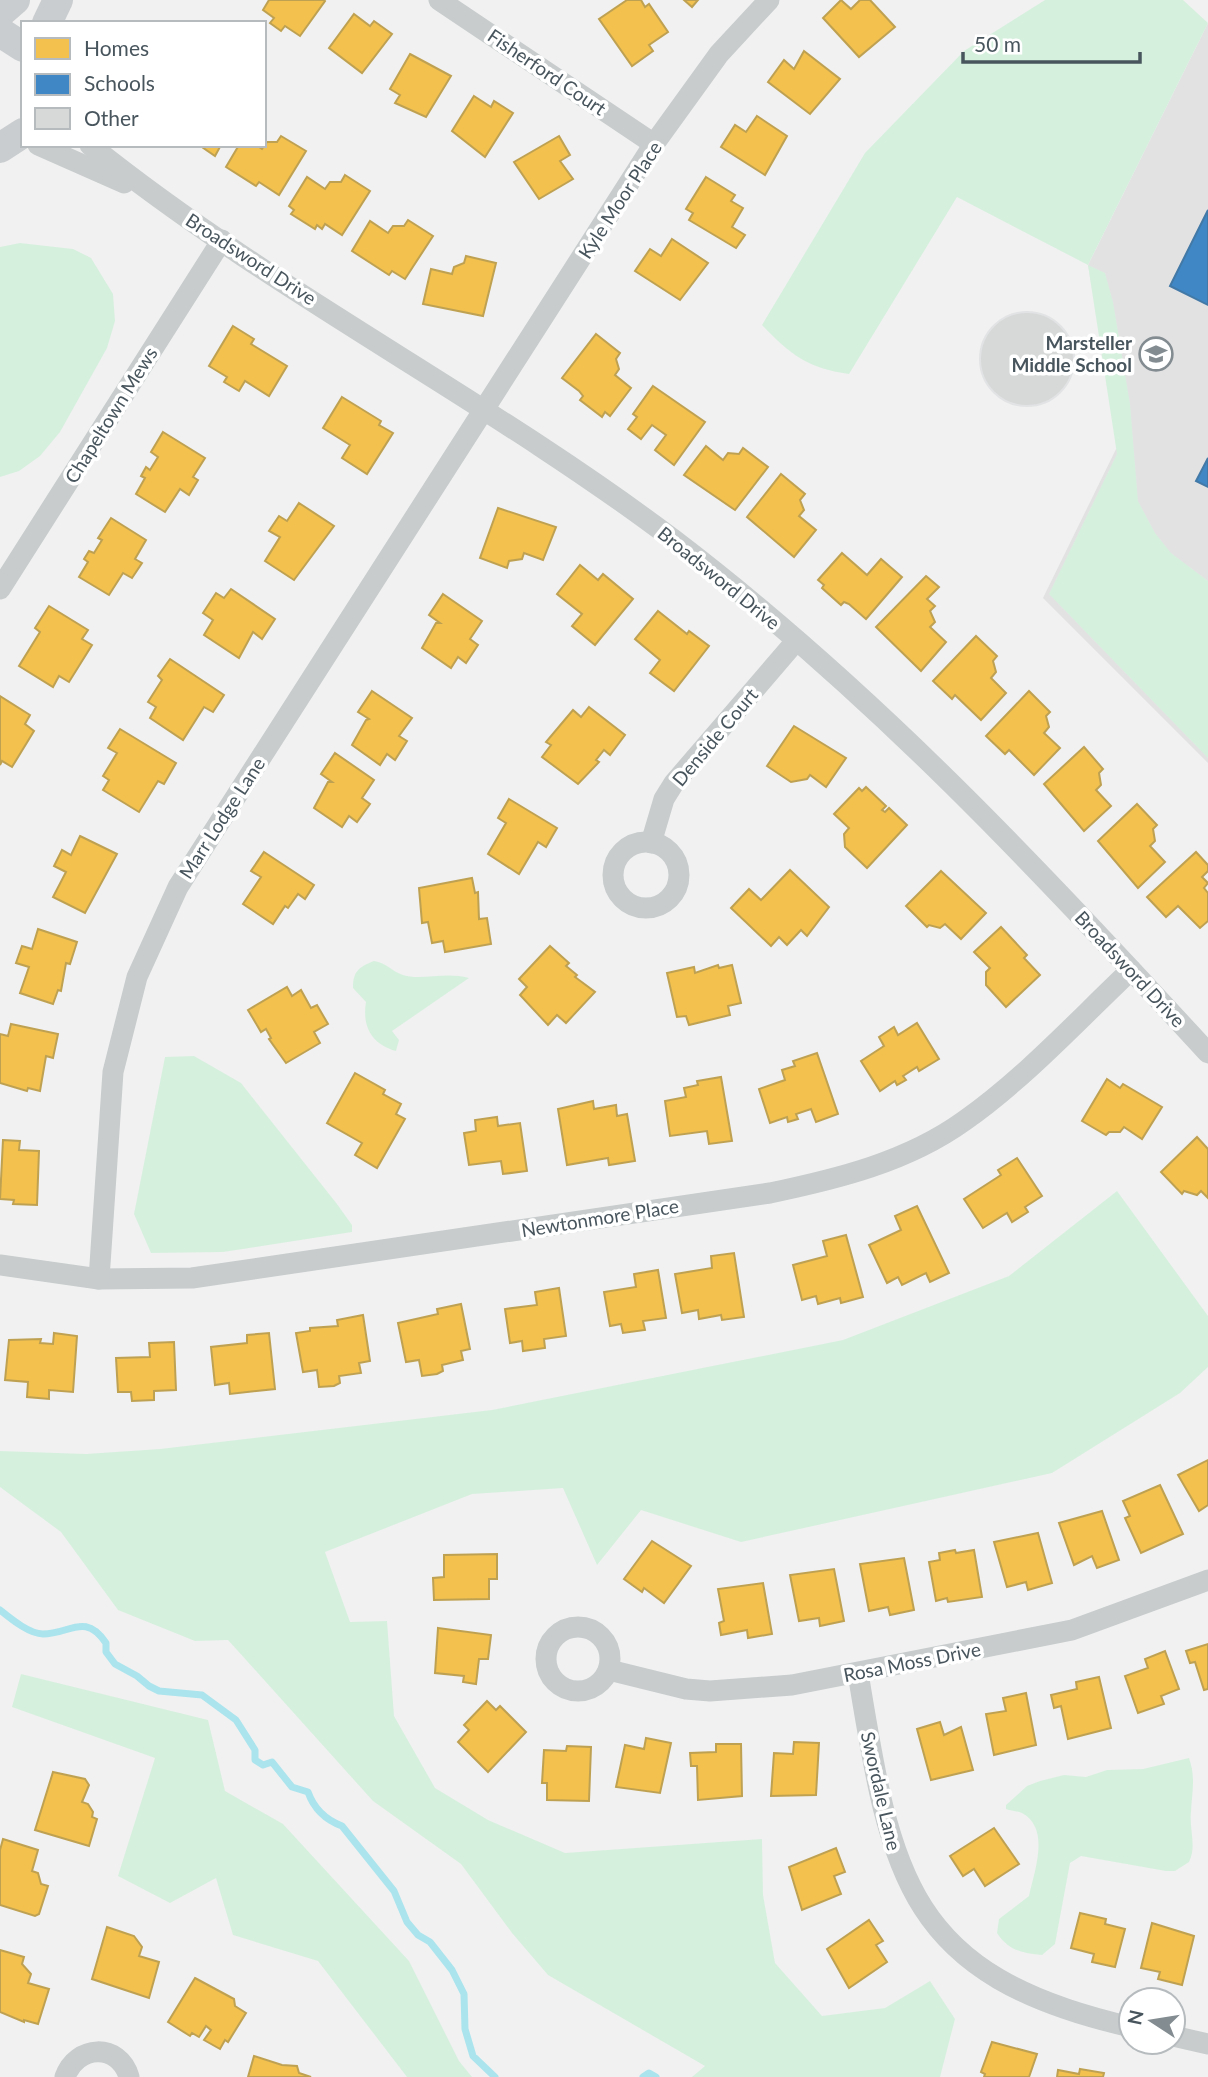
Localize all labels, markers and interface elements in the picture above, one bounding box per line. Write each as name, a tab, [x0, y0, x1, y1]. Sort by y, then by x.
legend	[21, 21, 266, 147]
scale bar	[963, 21, 1140, 65]
street label: Fisherford Court	[484, 24, 611, 120]
text: 50 m	[974, 31, 1021, 56]
text: Homes	[84, 35, 149, 60]
text: Schools	[84, 70, 155, 95]
text: Other	[84, 105, 139, 130]
street label: Kyle Moor Place	[573, 137, 666, 263]
street label: Broadsword Drive	[182, 208, 321, 309]
place label: Marsteller Middle School	[1011, 331, 1133, 376]
school or university icon: Marsteller Middle School	[1137, 335, 1175, 373]
street label: Chapeltown Mews	[59, 342, 162, 487]
street label: Broadsword Drive	[654, 521, 785, 634]
street label: Denside Court	[667, 683, 762, 790]
street label: Marr Lodge Lane	[174, 753, 269, 883]
street label: Broadsword Drive	[1071, 906, 1190, 1032]
street label: Newtonmore Place	[519, 1194, 680, 1241]
street label: Rosa Moss Drive	[841, 1637, 982, 1686]
street label: Swordale Lane	[857, 1729, 906, 1853]
north arrow	[1117, 1986, 1187, 2056]
text: N	[1122, 2008, 1148, 2027]

